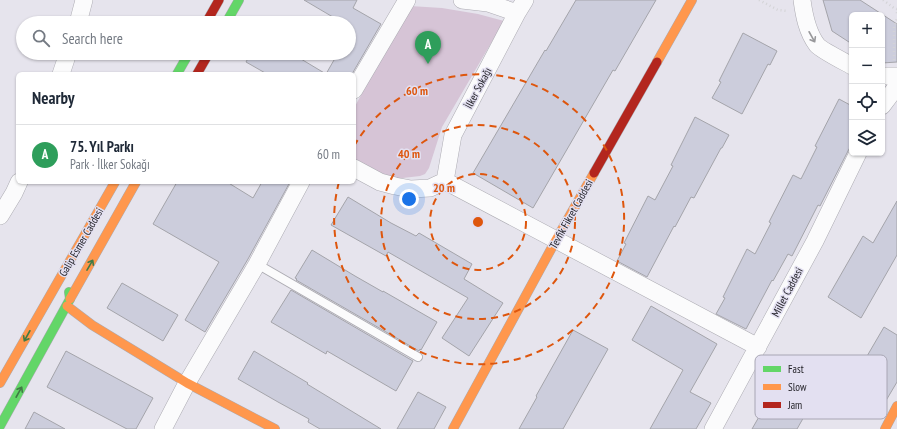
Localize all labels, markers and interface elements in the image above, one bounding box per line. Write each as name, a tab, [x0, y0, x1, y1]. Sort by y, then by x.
map controls	[849, 12, 885, 156]
button: +	[849, 12, 885, 48]
search box	[16, 16, 356, 60]
icon: search	[30, 27, 52, 49]
text: Search here	[62, 29, 123, 48]
pin: A	[415, 31, 441, 64]
one-way arrow	[809, 31, 817, 43]
button: −	[849, 48, 885, 84]
street label: İlker Sokağı	[461, 65, 495, 111]
text: 60 m	[406, 83, 428, 98]
button: locate	[849, 84, 885, 120]
text: Nearby	[32, 87, 75, 109]
button: layers	[849, 120, 885, 156]
text: 75. Yıl Parkı	[70, 137, 134, 156]
text: A	[42, 146, 48, 163]
text: 60 m	[317, 146, 340, 163]
text: 40 m	[398, 146, 420, 161]
text: Park · İlker Sokağı	[70, 156, 150, 173]
street label: Tevfik Fikret Caddesi	[546, 177, 596, 251]
text: 20 m	[433, 180, 455, 195]
your location	[399, 189, 419, 209]
street label: Galip Esmer Caddesi	[56, 205, 106, 279]
centre of rings	[471, 215, 485, 229]
one-way arrow	[86, 259, 94, 271]
street label: Millet Caddesi	[768, 265, 806, 319]
one-way arrow	[22, 330, 30, 342]
legend	[755, 355, 887, 419]
text: Fast	[788, 362, 804, 376]
text: Slow	[788, 380, 807, 394]
one-way arrow	[15, 386, 23, 398]
text: Jam	[787, 398, 802, 412]

